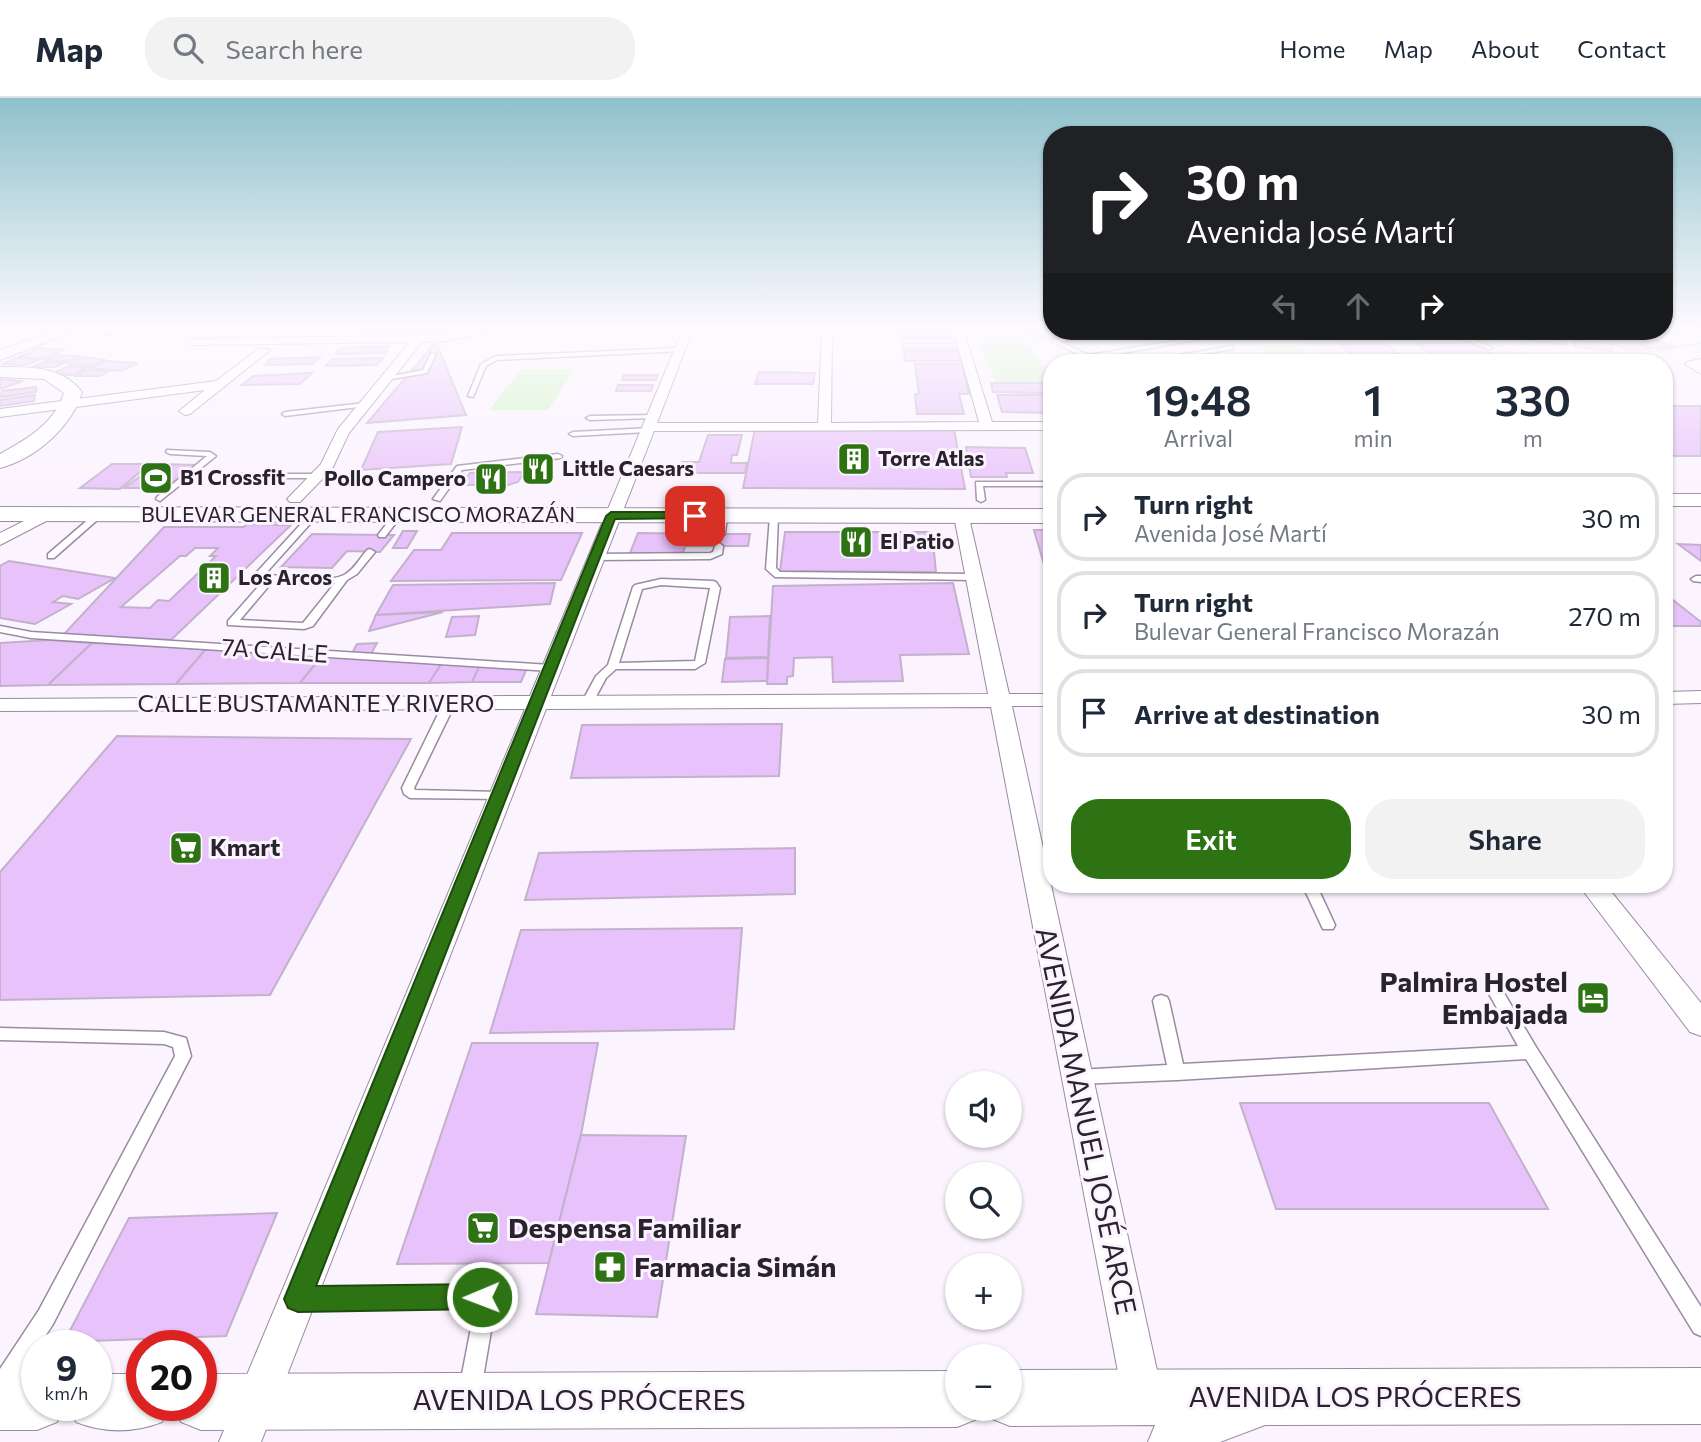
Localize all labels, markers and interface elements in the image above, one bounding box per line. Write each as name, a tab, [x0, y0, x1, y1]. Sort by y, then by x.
search box	[145, 17, 635, 80]
text: Map	[35, 28, 103, 69]
icon: search	[169, 29, 207, 67]
text: Search here	[225, 33, 363, 64]
text: Home	[1280, 34, 1346, 63]
text: Map	[1384, 34, 1433, 63]
text: About	[1471, 34, 1539, 63]
text: Contact	[1577, 34, 1666, 63]
text: 30 m	[1186, 150, 1299, 210]
icon: right	[1071, 154, 1162, 245]
text: Avenida José Martí	[1186, 210, 1454, 250]
icon: left	[1266, 287, 1304, 325]
icon: ahead	[1339, 287, 1377, 325]
icon: right	[1412, 287, 1450, 325]
text: 19:48	[1145, 373, 1252, 425]
text: 1	[1364, 373, 1383, 425]
text: 330	[1495, 373, 1571, 425]
text: Arrival	[1164, 424, 1233, 452]
text: min	[1354, 424, 1393, 452]
text: m	[1523, 424, 1543, 452]
building icon: Torre Atlas	[835, 440, 873, 478]
place label: Torre Atlas	[878, 445, 985, 470]
restaurant icon: Little Caesars	[519, 450, 557, 488]
place label: Little Caesars	[562, 455, 694, 480]
sports icon: B1 Crossfit	[137, 459, 175, 497]
restaurant icon: Pollo Campero	[472, 460, 510, 498]
place label: B1 Crossfit	[180, 464, 285, 489]
place label: Pollo Campero	[324, 465, 466, 490]
pin	[665, 486, 725, 546]
text: Turn right	[1134, 488, 1253, 519]
icon: arrive	[676, 497, 714, 535]
icon: right	[1075, 498, 1113, 536]
street label: BULEVAR GENERAL FRANCISCO MORAZÁN	[141, 501, 575, 526]
text: 30 m	[1582, 502, 1641, 533]
text: Avenida José Martí	[1134, 519, 1327, 547]
restaurant icon: El Patio	[837, 523, 875, 561]
place label: El Patio	[880, 528, 954, 553]
building icon: Los Arcos	[195, 559, 233, 597]
place label: Los Arcos	[238, 564, 332, 589]
text: Turn right	[1134, 586, 1253, 617]
icon: right	[1075, 596, 1113, 634]
text: 270 m	[1568, 600, 1641, 631]
text: Bulevar General Francisco Morazán	[1134, 617, 1500, 645]
street label: 7A CALLE	[221, 631, 329, 668]
street label: CALLE BUSTAMANTE Y RIVERO	[138, 688, 494, 717]
icon: arrive	[1075, 694, 1113, 732]
text: Arrive at destination	[1134, 698, 1380, 729]
text: 30 m	[1582, 698, 1641, 729]
button: Exit	[1071, 799, 1351, 879]
button: Share	[1365, 799, 1645, 879]
supermarket icon: Kmart	[167, 829, 205, 867]
place label: Kmart	[210, 832, 280, 861]
street label: AVENIDA MANUEL JOSÉ ARCE	[1029, 924, 1145, 1318]
place label: Palmira Hostel Embajada	[1379, 964, 1568, 1030]
hotel icon: Palmira Hostel Embajada	[1574, 979, 1612, 1017]
map controls	[945, 1071, 1022, 1421]
button: sound	[945, 1071, 1022, 1148]
button: search	[945, 1162, 1022, 1239]
supermarket icon: Despensa Familiar	[464, 1209, 502, 1247]
place label: Despensa Familiar	[508, 1210, 742, 1244]
pharmacy icon: Farmacia Simán	[591, 1248, 629, 1286]
place label: Farmacia Simán	[634, 1249, 836, 1283]
button: +	[945, 1253, 1022, 1330]
position arrow	[445, 1260, 519, 1334]
speed limit sign: 20	[126, 1330, 217, 1421]
button: −	[945, 1344, 1022, 1421]
text: 9	[56, 1345, 77, 1388]
street label: AVENIDA LOS PRÓCERES	[1188, 1379, 1522, 1413]
text: km/h	[45, 1382, 88, 1404]
street label: AVENIDA LOS PRÓCERES	[412, 1382, 746, 1416]

